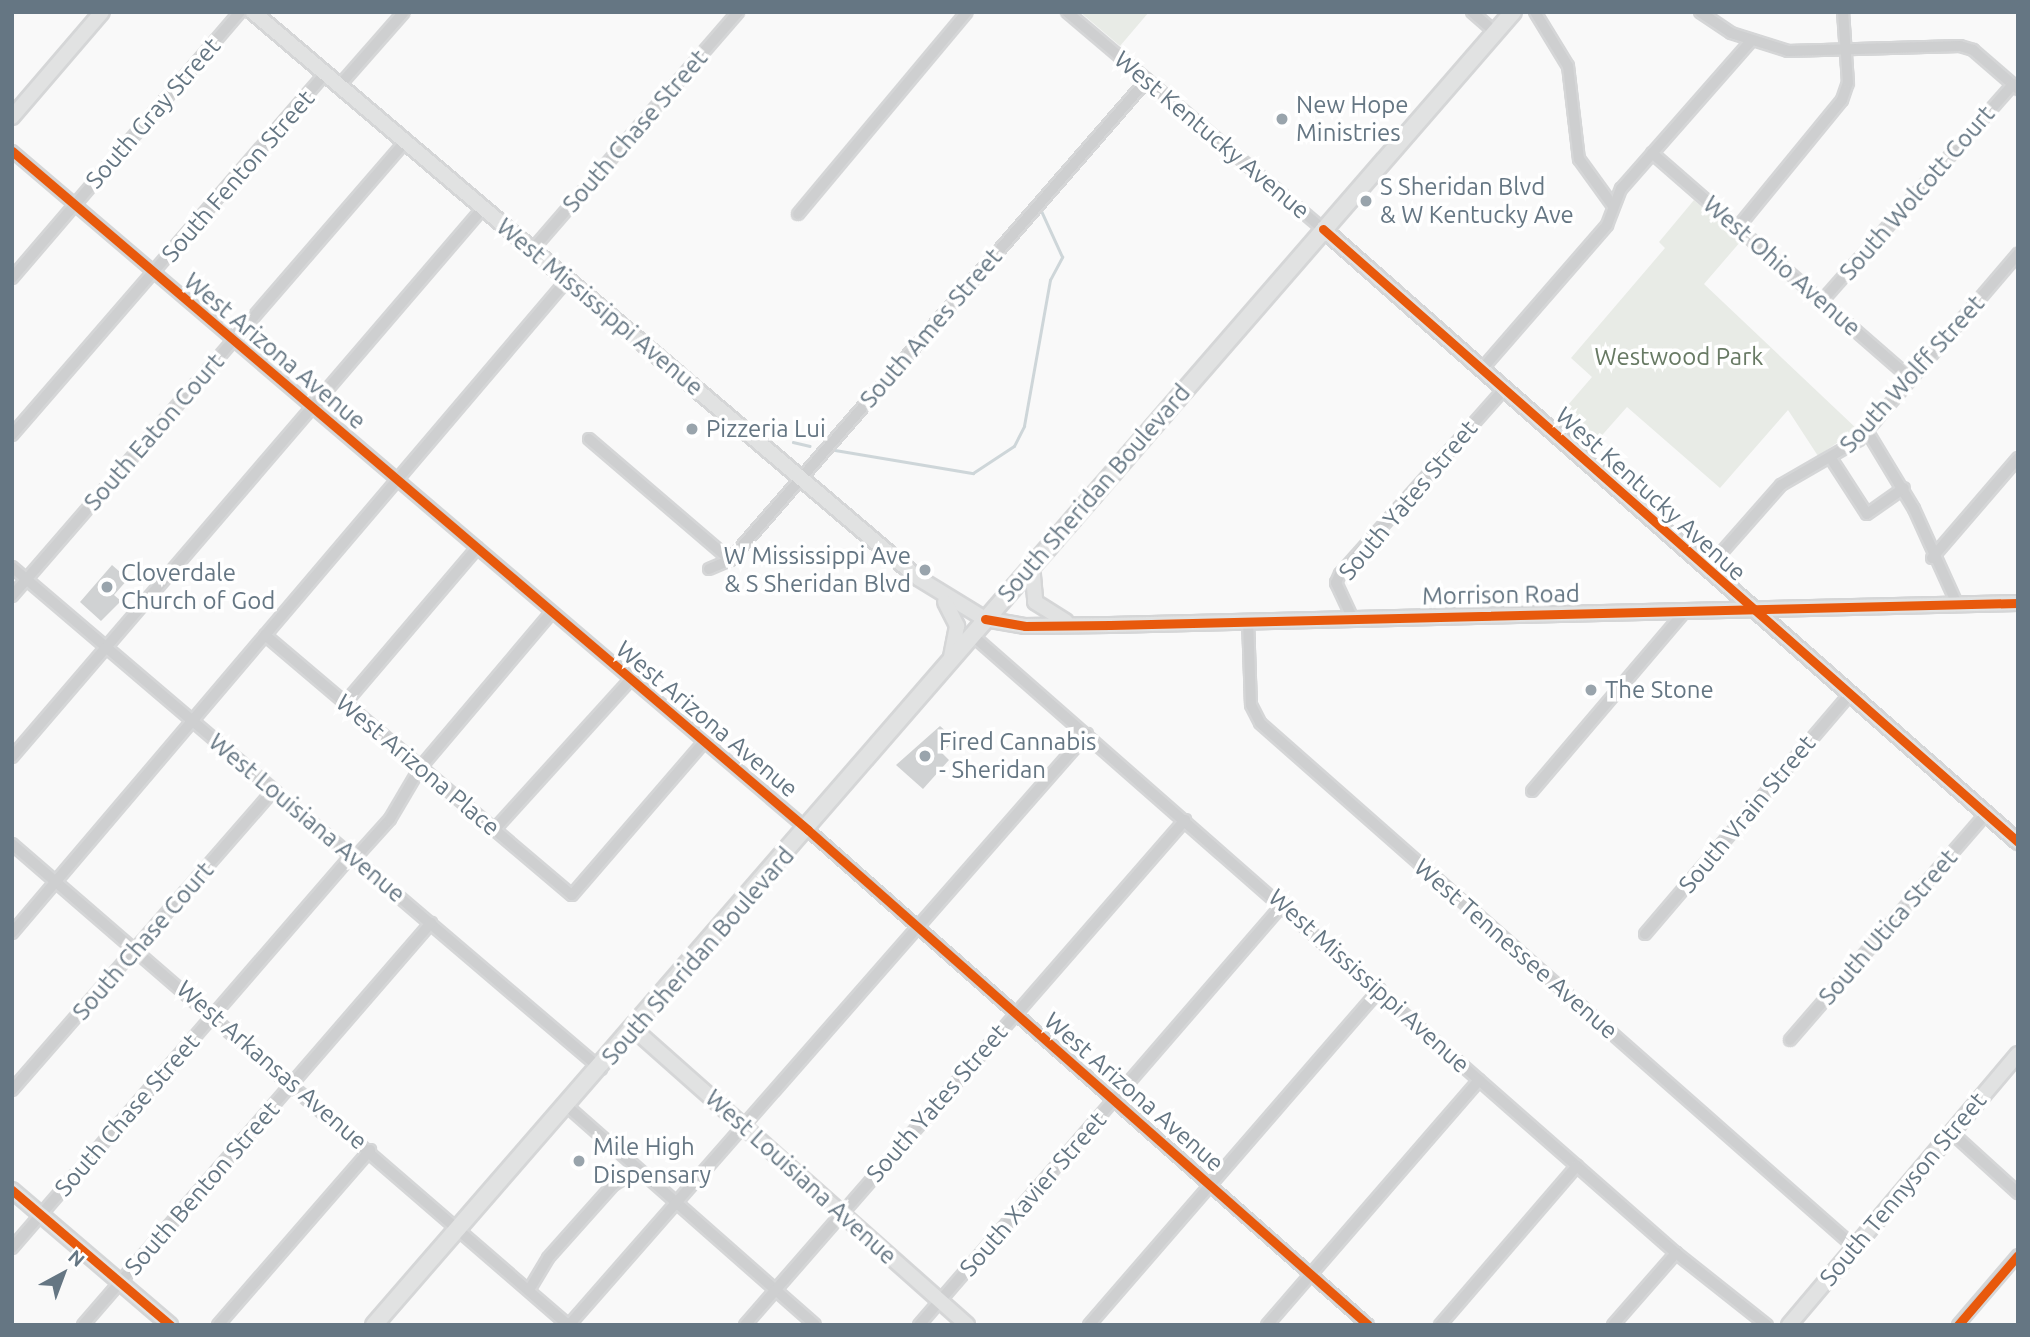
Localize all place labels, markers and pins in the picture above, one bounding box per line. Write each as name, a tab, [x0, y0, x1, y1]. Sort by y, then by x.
place label: New Hope Ministries	[1296, 91, 1409, 147]
marker: New Hope Ministries	[1274, 111, 1290, 127]
place label: S Sheridan Blvd & W Kentucky Ave	[1380, 173, 1574, 229]
marker: S Sheridan Blvd & W Kentucky Ave	[1358, 193, 1374, 209]
place label: Pizzeria Lui	[706, 415, 826, 443]
marker: Pizzeria Lui	[684, 421, 700, 437]
place label: W Mississippi Ave & S Sheridan Blvd	[724, 542, 911, 598]
place label: Cloverdale Church of God	[121, 559, 275, 615]
marker: W Mississippi Ave & S Sheridan Blvd	[917, 562, 933, 578]
marker: Cloverdale Church of God	[99, 579, 115, 595]
place label: The Stone	[1605, 676, 1714, 704]
marker: The Stone	[1583, 682, 1599, 698]
place label: Fired Cannabis - Sheridan	[939, 728, 1096, 784]
marker: Fired Cannabis - Sheridan	[917, 748, 933, 764]
place label: Mile High Dispensary	[593, 1133, 711, 1189]
marker: Mile High Dispensary	[571, 1153, 587, 1169]

